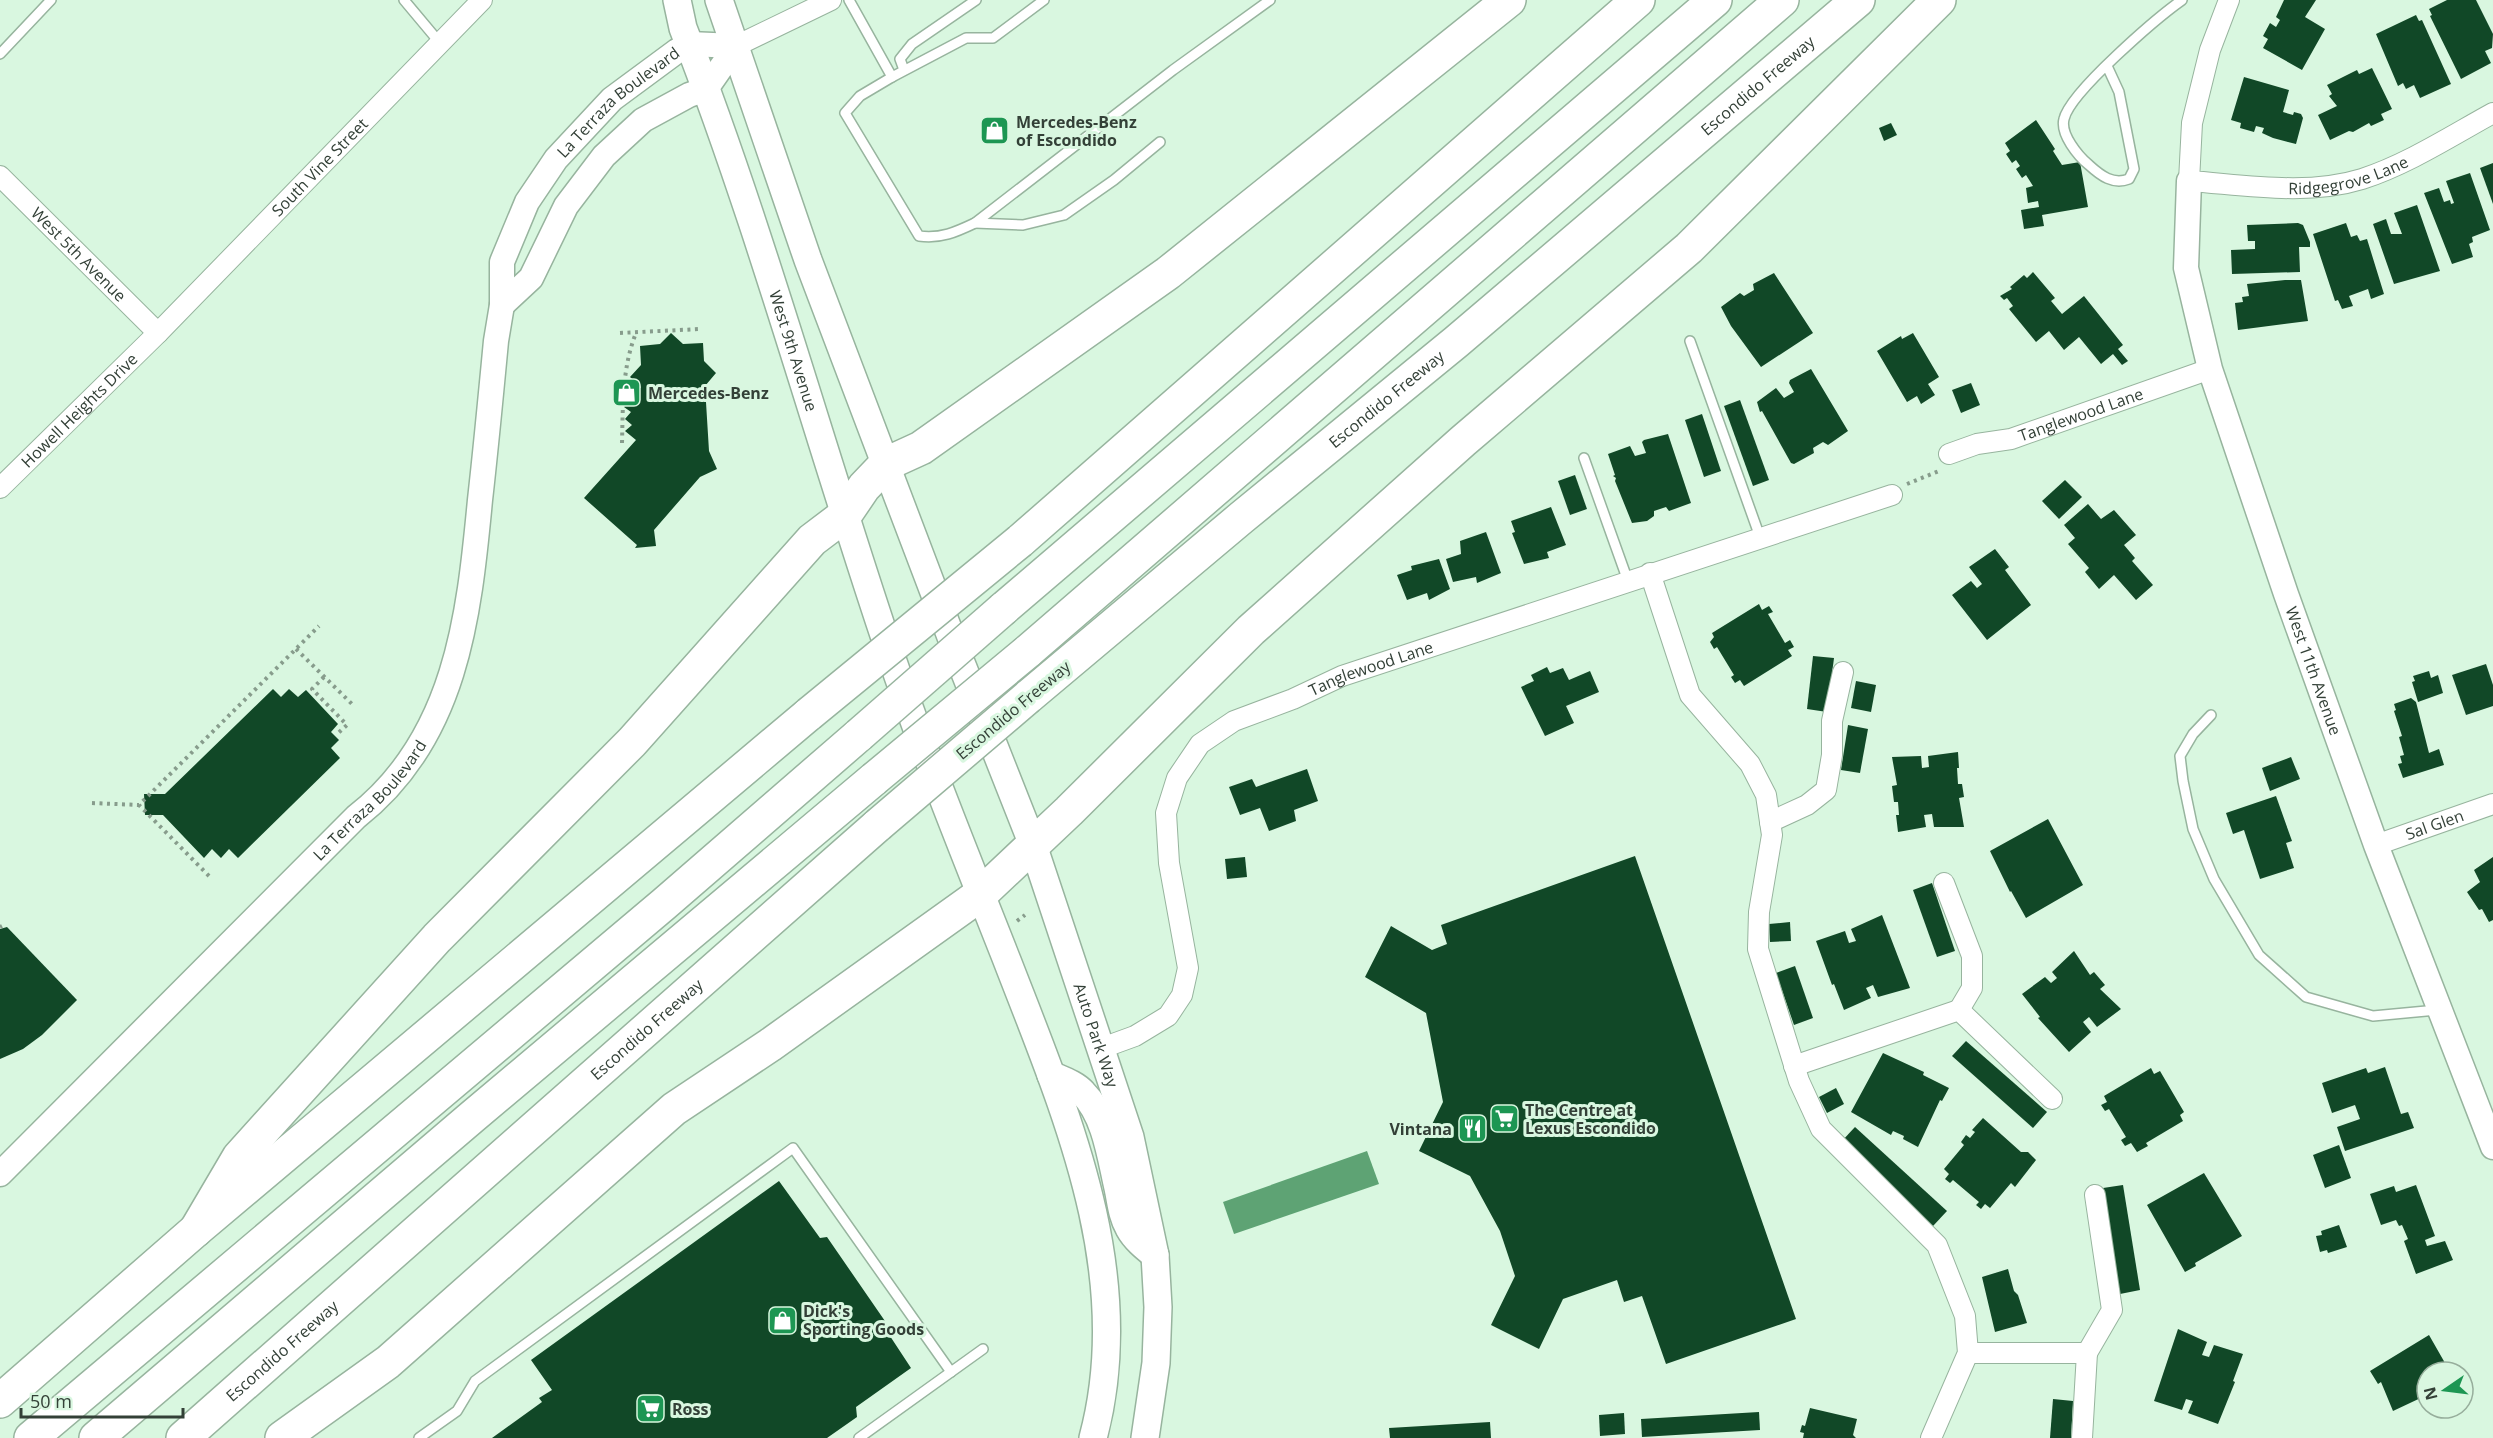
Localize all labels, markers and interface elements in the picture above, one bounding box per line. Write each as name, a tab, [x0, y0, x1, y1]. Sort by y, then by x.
street label: Escondido Freeway	[1696, 30, 1820, 140]
street label: La Terraza Boulevard	[552, 42, 684, 162]
place label: Mercedes-Benz of Escondido	[1016, 111, 1137, 151]
street label: South Vine Street	[267, 113, 373, 221]
shop icon: Mercedes-Benz of Escondido	[979, 115, 1011, 147]
street label: Ridgegrove Lane	[2288, 150, 2412, 199]
street label: West 5th Avenue	[26, 202, 131, 306]
street label: West 9th Avenue	[764, 288, 823, 414]
street label: Escondido Freeway	[1324, 345, 1449, 453]
street label: Howell Heights Drive	[16, 348, 142, 472]
shop icon: Mercedes-Benz	[611, 377, 643, 409]
place label: Mercedes-Benz	[648, 382, 769, 404]
street label: Tanglewood Lane	[2015, 382, 2146, 447]
street label: West 11th Avenue	[2280, 604, 2347, 738]
street label: Tanglewood Lane	[1305, 636, 1436, 701]
street label: Escondido Freeway	[951, 655, 1076, 764]
street label: La Terraza Boulevard	[308, 736, 431, 865]
street label: Sal Glen	[2402, 804, 2467, 845]
street label: Escondido Freeway	[586, 973, 708, 1085]
street label: Auto Park Way	[1069, 980, 1124, 1091]
place label: The Centre at Lexus Escondido	[1525, 1099, 1656, 1139]
supermarket icon: The Centre at Lexus Escondido	[1488, 1103, 1520, 1135]
restaurant icon: Vintana	[1457, 1113, 1489, 1145]
place label: Vintana	[1389, 1118, 1452, 1140]
street label: Escondido Freeway	[221, 1294, 344, 1406]
place label: Dick's Sporting Goods	[803, 1300, 924, 1340]
shop icon: Dick's Sporting Goods	[766, 1304, 798, 1336]
north arrow	[2415, 1360, 2475, 1420]
scale bar	[21, 1381, 183, 1419]
text: N	[2418, 1385, 2443, 1403]
text: 50 m	[30, 1389, 72, 1413]
supermarket icon: Ross	[635, 1393, 667, 1425]
place label: Ross	[672, 1398, 708, 1420]

